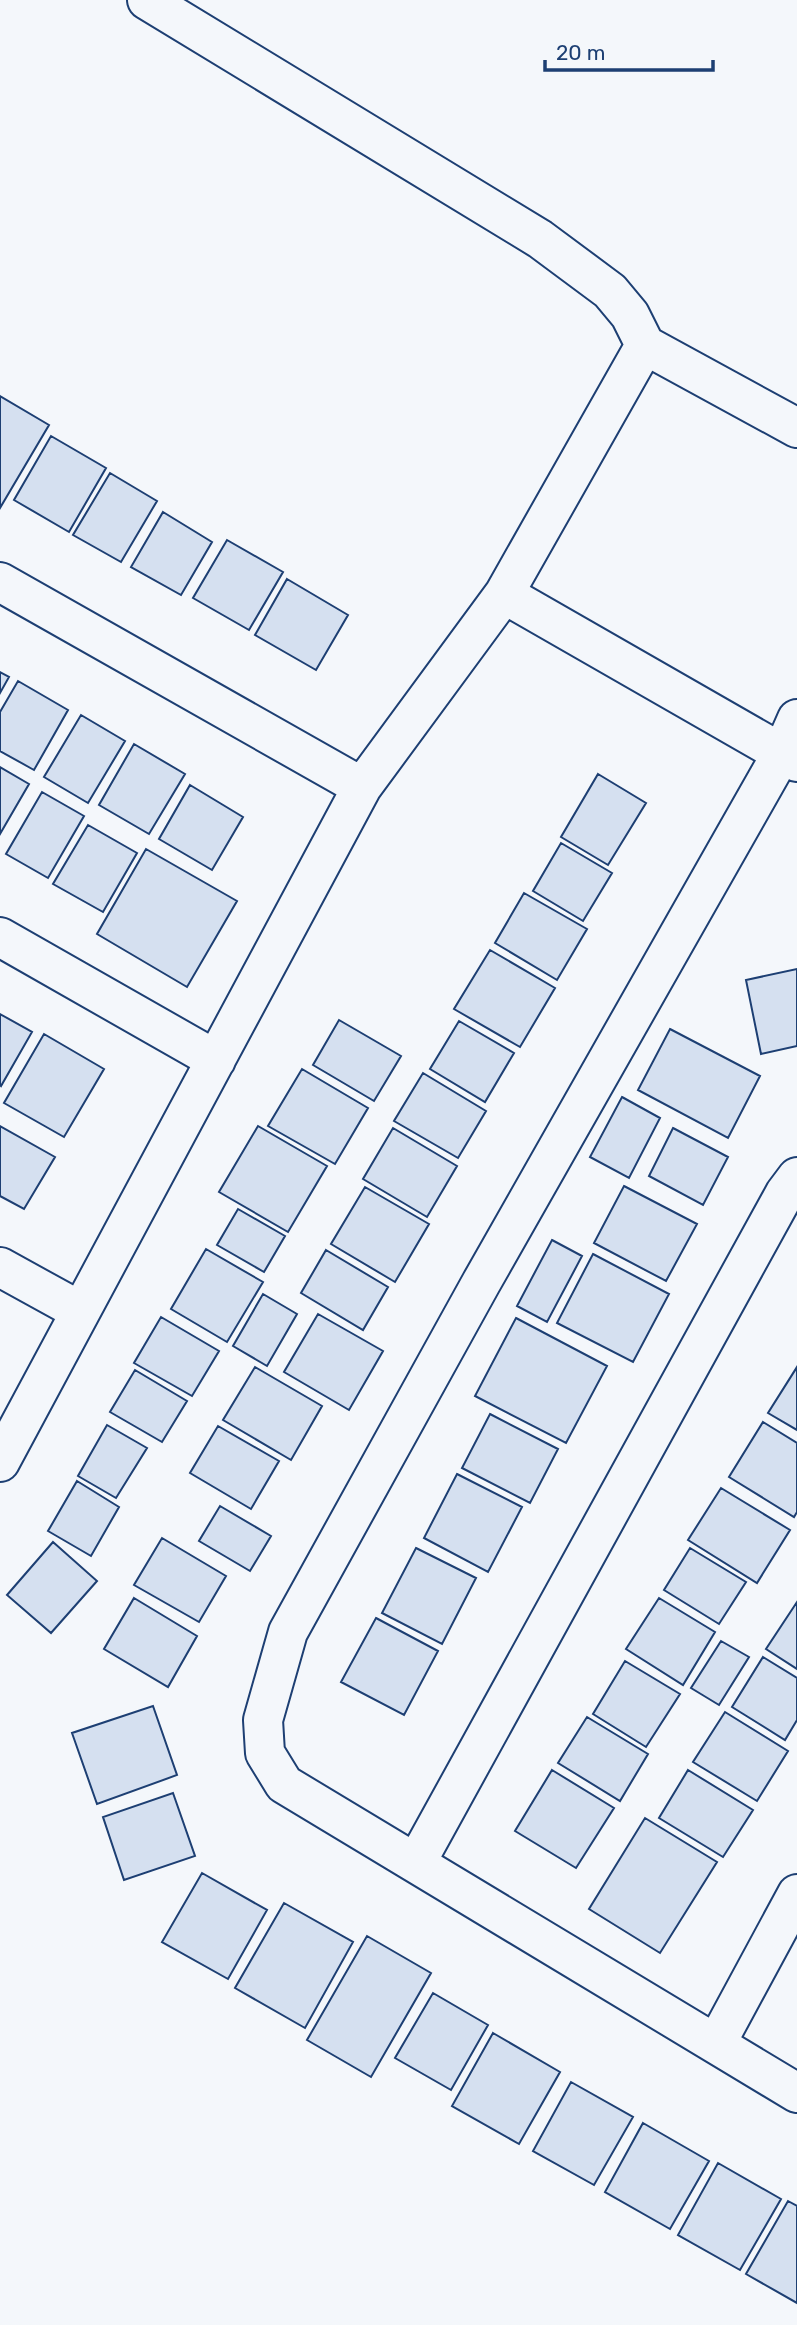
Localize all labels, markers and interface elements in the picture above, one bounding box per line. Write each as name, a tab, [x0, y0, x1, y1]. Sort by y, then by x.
scale bar	[545, 28, 713, 72]
text: 20 m	[556, 40, 605, 65]

